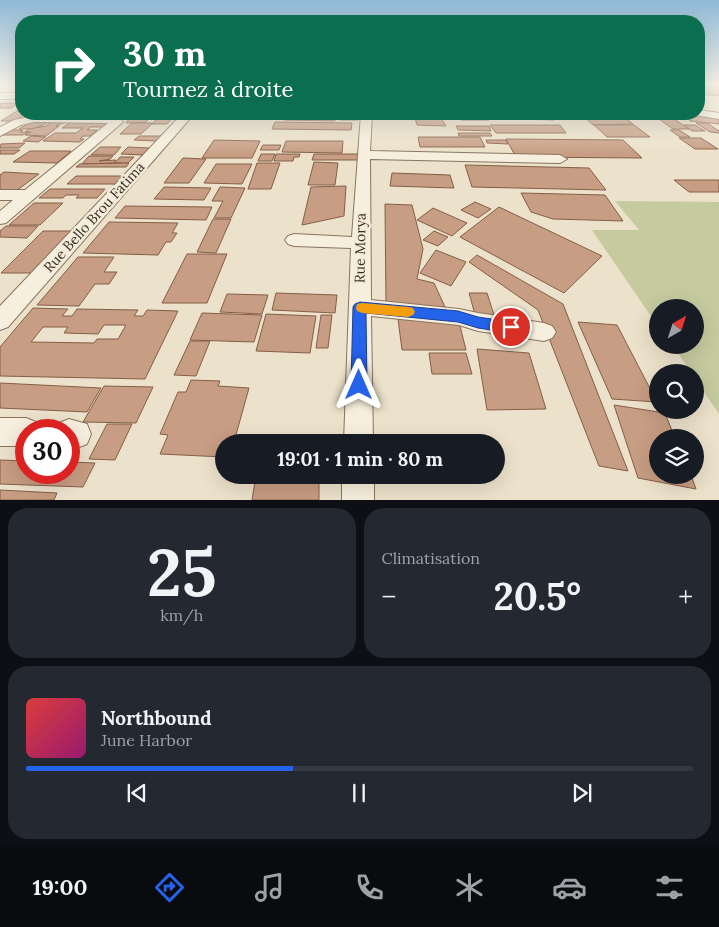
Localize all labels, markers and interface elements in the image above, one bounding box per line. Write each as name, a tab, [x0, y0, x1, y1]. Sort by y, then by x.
text: 30 m	[123, 31, 206, 76]
icon: right	[40, 35, 105, 100]
text: Tournez à droite	[123, 75, 293, 103]
street label: Rue Bello Brou Fatima	[40, 158, 148, 276]
street label: Rue Morya	[350, 213, 370, 283]
north arrow	[649, 299, 704, 354]
map controls	[649, 299, 704, 484]
pin	[490, 306, 532, 348]
icon: arrive	[497, 313, 525, 341]
position arrow	[332, 358, 384, 410]
button: search	[649, 364, 704, 419]
speed limit sign: 30	[15, 419, 80, 484]
button: layers	[649, 429, 704, 484]
text: 19:01 · 1 min · 80 m	[277, 447, 443, 471]
text: 25	[147, 531, 217, 614]
text: Climatisation	[382, 548, 480, 568]
text: 20.5°	[493, 572, 581, 620]
text: −	[382, 579, 396, 615]
text: +	[678, 579, 693, 615]
text: km/h	[160, 605, 203, 625]
text: Northbound	[101, 706, 212, 730]
text: June Harbor	[101, 730, 192, 750]
icon: previous	[123, 779, 151, 807]
icon: pause	[345, 779, 373, 807]
icon: next	[568, 779, 596, 807]
icon: directions	[152, 870, 187, 905]
icon: music	[252, 870, 287, 905]
icon: phone	[352, 870, 387, 905]
icon: climate	[452, 870, 487, 905]
icon: car	[552, 870, 587, 905]
icon: filters	[652, 870, 687, 905]
text: 19:00	[32, 873, 88, 901]

